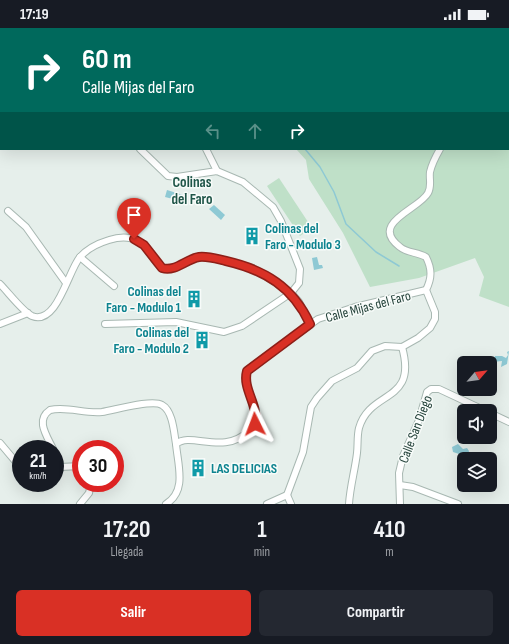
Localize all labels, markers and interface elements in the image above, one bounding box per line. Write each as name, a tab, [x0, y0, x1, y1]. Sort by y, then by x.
text: 17:19	[20, 5, 49, 24]
text: 60 m	[82, 43, 131, 76]
icon: right	[16, 44, 68, 96]
text: Calle Mijas del Faro	[82, 77, 194, 98]
icon: left	[202, 120, 224, 142]
icon: ahead	[244, 120, 266, 142]
icon: right	[286, 120, 308, 142]
district label: Colinas del Faro	[171, 173, 213, 209]
pin	[117, 198, 151, 239]
icon: arrive	[123, 204, 145, 226]
place label: Colinas del Faro - Modulo 3	[265, 220, 341, 253]
building icon: Colinas del Faro - Modulo 3	[242, 226, 262, 246]
place label: Colinas del Faro - Modulo 1	[106, 283, 181, 316]
street label: Calle Mijas del Faro	[324, 287, 413, 326]
building icon: Colinas del Faro - Modulo 1	[184, 289, 204, 309]
place label: Colinas del Faro - Modulo 2	[113, 324, 189, 357]
building icon: Colinas del Faro - Modulo 2	[192, 330, 212, 350]
north arrow	[457, 356, 497, 396]
map controls	[457, 356, 497, 492]
street label: Calle San Diego	[395, 393, 436, 465]
position arrow	[234, 403, 276, 445]
button: sound	[457, 404, 497, 444]
speed limit sign: 30	[72, 440, 124, 492]
text: 21	[30, 449, 46, 473]
button: layers	[457, 452, 497, 492]
building icon: LAS DELICIAS	[188, 458, 208, 478]
place label: LAS DELICIAS	[211, 460, 277, 477]
text: km/h	[29, 470, 47, 482]
text: 17:20	[103, 515, 150, 544]
text: 1	[257, 515, 267, 544]
text: 410	[374, 515, 406, 544]
text: Llegada	[110, 544, 143, 560]
text: min	[254, 544, 270, 560]
text: m	[385, 544, 394, 560]
button: Salir	[16, 590, 251, 636]
button: Compartir	[259, 590, 493, 636]

